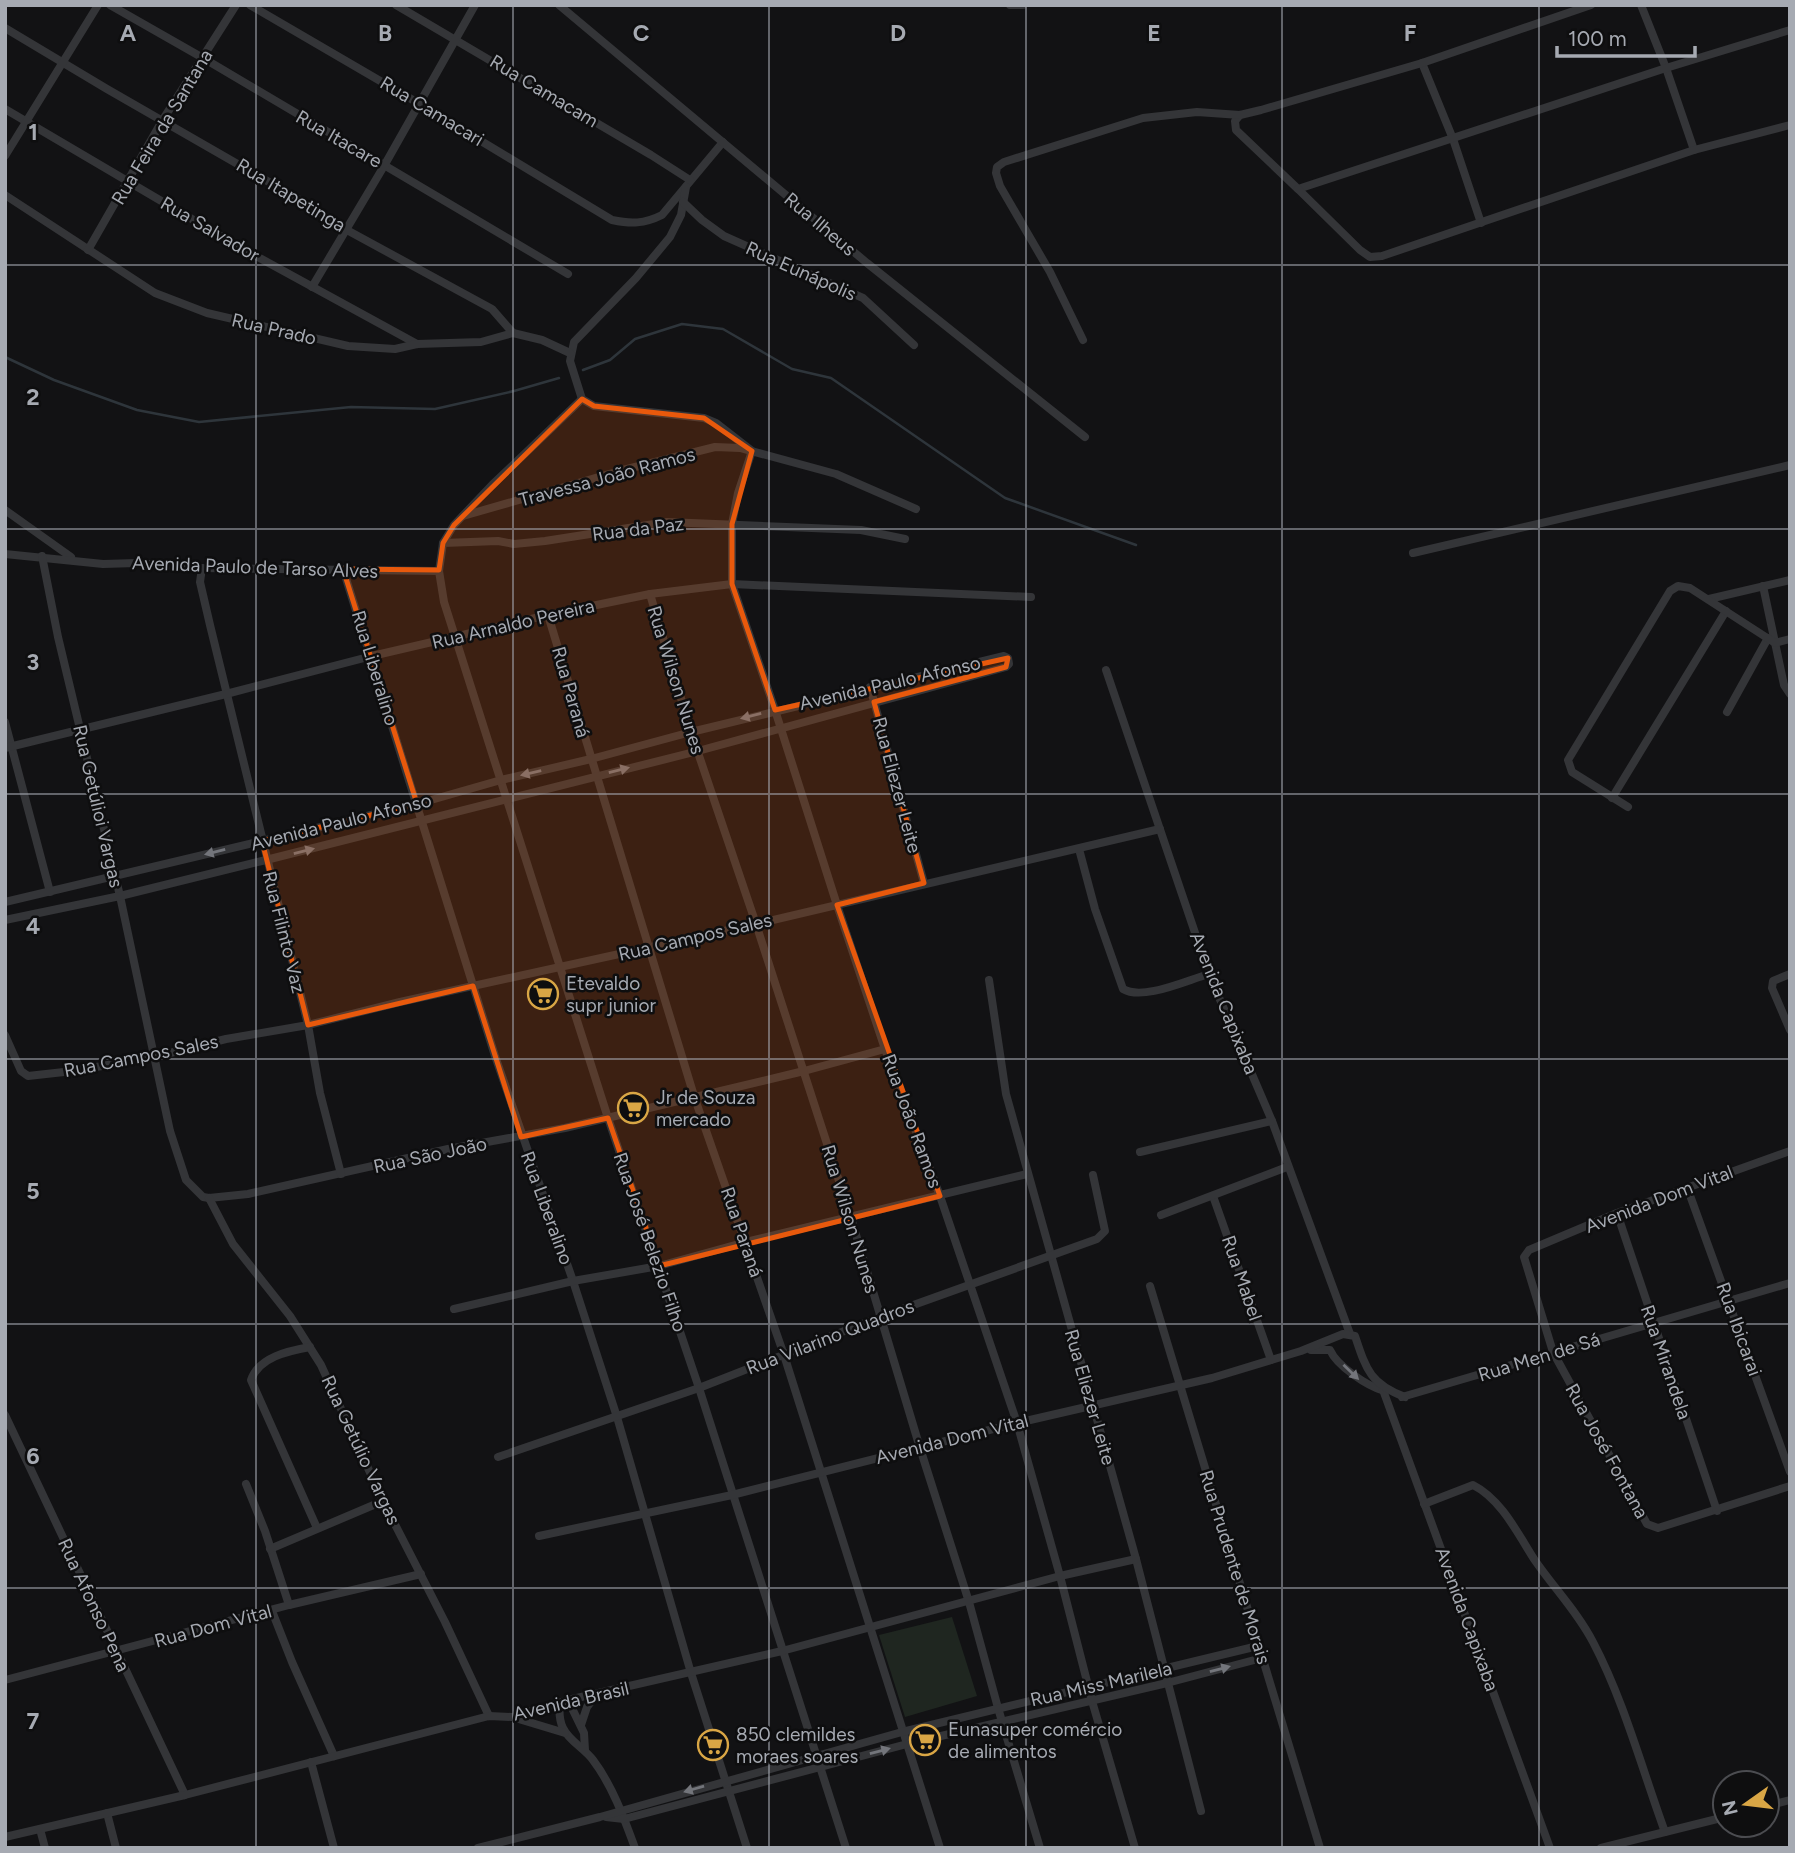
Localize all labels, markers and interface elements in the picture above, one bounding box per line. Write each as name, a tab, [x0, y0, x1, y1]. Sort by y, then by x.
scale bar	[1557, 14, 1695, 58]
text: A	[120, 19, 137, 47]
text: B	[378, 19, 392, 47]
text: C	[633, 19, 650, 47]
text: D	[890, 19, 906, 47]
text: E	[1147, 19, 1161, 47]
text: F	[1404, 19, 1417, 47]
text: 100 m	[1568, 26, 1627, 51]
street label: Rua Feira da Santana	[106, 45, 218, 209]
street label: Rua Camacam	[486, 50, 602, 132]
street label: Rua Camacari	[376, 71, 488, 151]
street label: Rua Itacare	[292, 105, 386, 173]
text: 1	[28, 118, 38, 146]
street label: Rua Itapetinga	[232, 153, 350, 237]
street label: Rua Ilheus	[779, 187, 861, 261]
street label: Rua Salvador	[156, 191, 264, 267]
street label: Rua Eunápolis	[742, 236, 860, 306]
street label: Rua Prado	[229, 308, 319, 350]
text: 2	[26, 383, 40, 411]
street label: Travessa João Ramos	[516, 442, 698, 512]
street label: Rua da Paz	[591, 512, 685, 546]
street label: Avenida Paulo de Tarso Alves	[132, 551, 379, 583]
street label: Rua Arnaldo Pereira	[430, 594, 596, 654]
street label: Rua Wilson Nunes	[642, 603, 710, 757]
street label: Rua Liberalino	[347, 608, 403, 728]
street label: Rua Paraná	[547, 644, 595, 740]
text: 3	[27, 648, 39, 676]
street label: Avenida Paulo Afonso	[797, 651, 983, 715]
one-way arrow	[740, 711, 762, 722]
street label: Rua Eliezer Leite	[868, 714, 926, 856]
street label: Rua Getúlioi Vargas	[68, 722, 128, 890]
one-way arrow	[608, 764, 630, 775]
one-way arrow	[520, 768, 542, 779]
street label: Avenida Paulo Afonso	[248, 788, 434, 856]
one-way arrow	[293, 845, 315, 856]
one-way arrow	[204, 847, 226, 858]
street label: Rua Filinto Vaz	[258, 869, 310, 995]
street label: Rua Campos Sales	[616, 908, 774, 966]
text: 4	[26, 912, 40, 940]
street label: Avenida Capixaba	[1185, 928, 1263, 1078]
place label: Etevaldo supr junior	[566, 972, 657, 1017]
supermarket icon: Etevaldo supr junior	[526, 977, 560, 1011]
street label: Rua Campos Sales	[62, 1030, 220, 1082]
street label: Rua João Ramos	[877, 1051, 947, 1191]
place label: Jr de Souza mercado	[656, 1086, 755, 1131]
supermarket icon: Jr de Souza mercado	[616, 1091, 650, 1125]
street label: Rua São João	[371, 1132, 489, 1178]
street label: Rua Wilson Nunes	[816, 1142, 884, 1296]
street label: Rua Liberalino	[516, 1148, 578, 1268]
street label: Rua José Belezio Filho	[609, 1149, 691, 1335]
street label: Avenida Dom Vital	[1582, 1160, 1736, 1238]
text: 5	[26, 1177, 40, 1205]
street label: Rua Paraná	[716, 1184, 768, 1280]
street label: Rua Mabel	[1217, 1232, 1267, 1324]
street label: Rua Ibicarai	[1711, 1279, 1767, 1379]
street label: Rua Vilarino Quadros	[743, 1294, 917, 1380]
street label: Rua Mirandela	[1636, 1302, 1696, 1422]
street label: Rua Eliezer Leite	[1060, 1327, 1120, 1467]
street label: Rua Men de Sá	[1475, 1328, 1603, 1386]
one-way arrow	[1343, 1364, 1360, 1381]
street label: Rua Getúlio Vargas	[316, 1372, 406, 1528]
street label: Rua José Fontana	[1560, 1380, 1654, 1522]
street label: Avenida Dom Vital	[873, 1409, 1031, 1469]
text: 6	[26, 1442, 40, 1470]
street label: Rua Prudente de Morais	[1195, 1467, 1276, 1667]
street label: Rua Afonso Pena	[53, 1535, 135, 1675]
street label: Avenida Capixaba	[1430, 1544, 1504, 1694]
street label: Rua Dom Vital	[152, 1599, 274, 1653]
street label: Rua Miss Marilela	[1028, 1657, 1174, 1711]
one-way arrow	[1209, 1663, 1231, 1674]
street label: Avenida Brasil	[511, 1676, 631, 1726]
text: 7	[27, 1707, 40, 1735]
place label: Eunasuper comércio de alimentos	[948, 1718, 1122, 1763]
place label: 850 clemildes moraes soares	[736, 1723, 859, 1768]
supermarket icon: Eunasuper comércio de alimentos	[908, 1723, 942, 1757]
supermarket icon: 850 clemildes moraes soares	[696, 1728, 730, 1762]
one-way arrow	[869, 1745, 891, 1756]
north arrow	[1711, 1769, 1781, 1839]
one-way arrow	[683, 1785, 704, 1795]
text: N	[1717, 1798, 1743, 1818]

